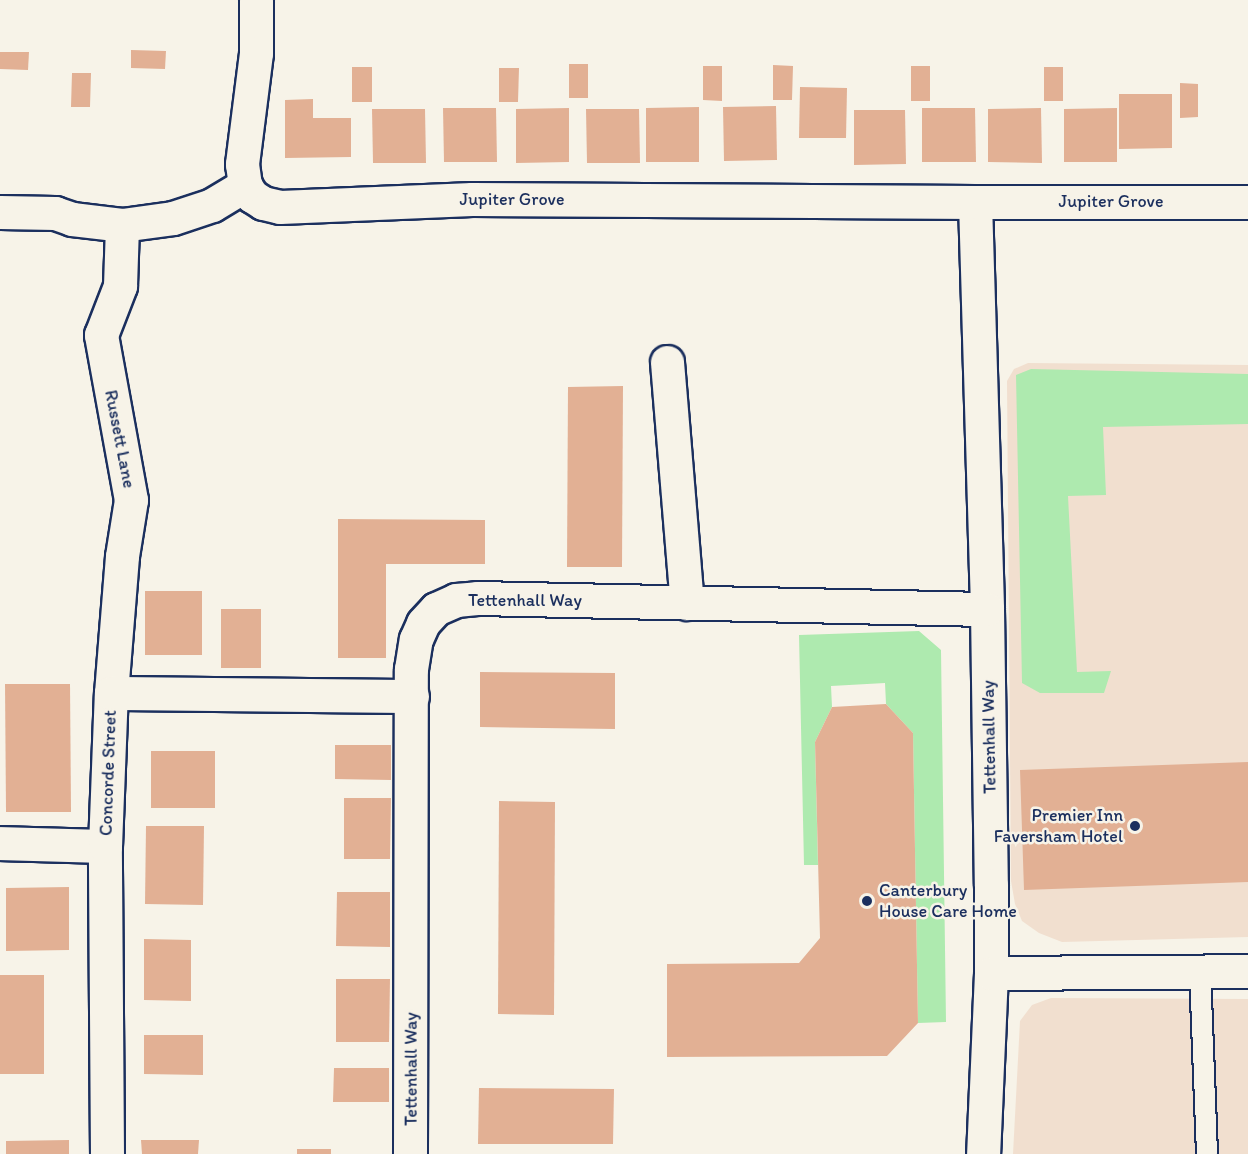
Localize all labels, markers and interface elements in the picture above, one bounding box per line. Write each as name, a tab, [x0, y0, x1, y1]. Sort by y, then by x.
street label: Jupiter Grove	[459, 188, 565, 210]
street label: Jupiter Grove	[1058, 190, 1164, 212]
street label: Russett Lane	[100, 388, 140, 490]
street label: Tettenhall Way	[468, 589, 582, 611]
street label: Tettenhall Way	[977, 680, 1001, 794]
street label: Concorde Street	[95, 710, 121, 836]
place label: Premier Inn Faversham Hotel	[994, 805, 1123, 848]
marker: Premier Inn Faversham Hotel	[1128, 819, 1142, 833]
place label: Canterbury House Care Home	[879, 880, 1017, 922]
marker: Canterbury House Care Home	[860, 894, 874, 908]
street label: Tettenhall Way	[400, 1012, 422, 1126]

